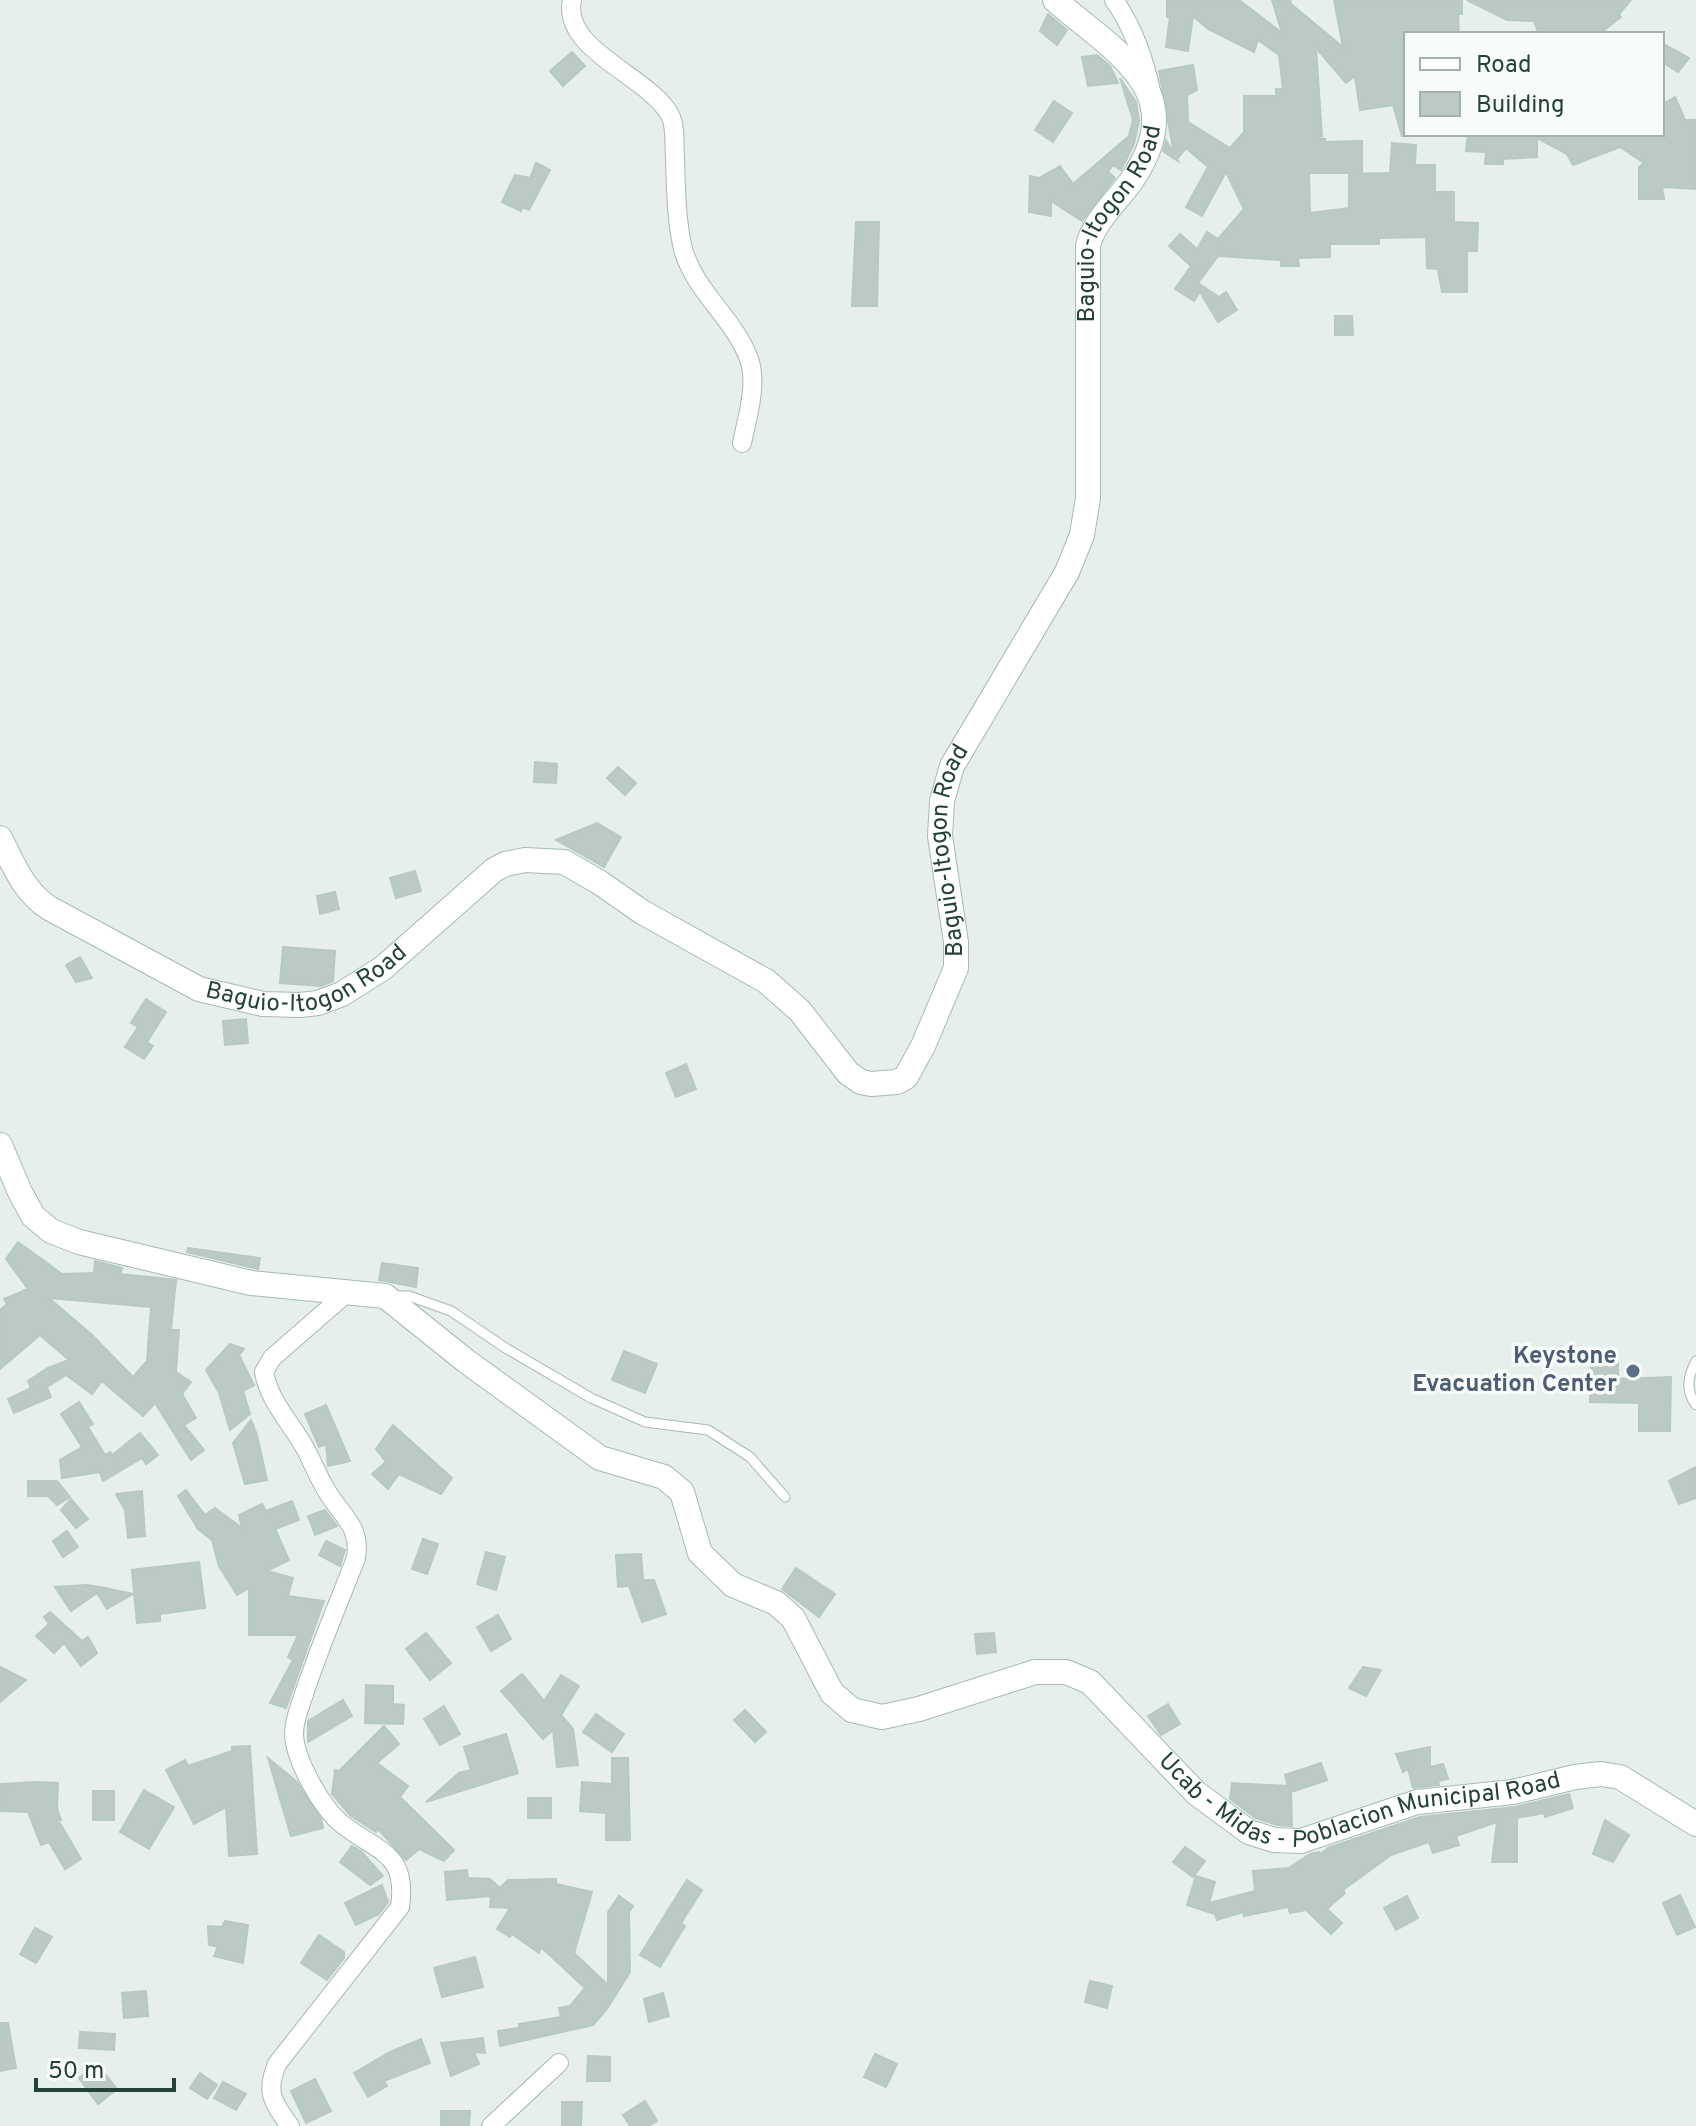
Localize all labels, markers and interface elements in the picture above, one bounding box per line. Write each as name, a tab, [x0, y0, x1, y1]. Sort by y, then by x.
legend	[1404, 32, 1664, 136]
text: Road	[1476, 51, 1532, 81]
text: Building	[1476, 91, 1565, 121]
street label: Baguio-Itogon Road	[1073, 123, 1169, 322]
street label: Baguio-Itogon Road	[924, 739, 976, 957]
street label: Baguio-Itogon Road	[202, 938, 414, 1020]
place label: Keystone Evacuation Center	[1412, 1342, 1617, 1400]
marker: Keystone Evacuation Center	[1624, 1362, 1642, 1380]
street label: Ucab - Midas - Poblacion Municipal Road	[1145, 1734, 1581, 1794]
text: Ucab - Midas - Poblacion Municipal Road	[1151, 1747, 1564, 1856]
scale bar	[36, 2042, 174, 2092]
text: 50 m	[48, 2057, 104, 2087]

